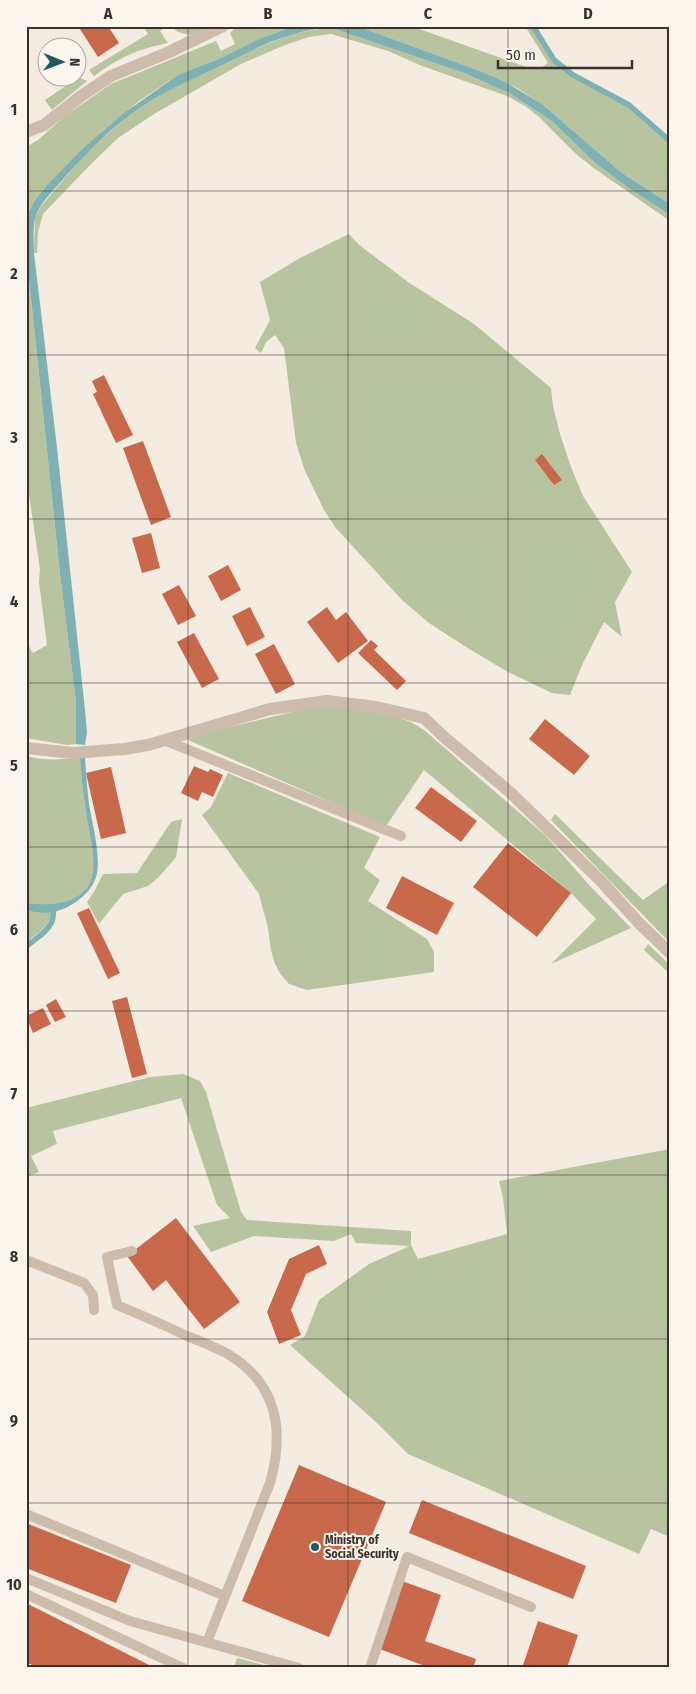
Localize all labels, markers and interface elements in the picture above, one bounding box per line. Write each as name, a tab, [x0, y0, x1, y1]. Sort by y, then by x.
text: A	[103, 4, 113, 23]
text: B	[264, 4, 273, 23]
text: C	[424, 4, 433, 23]
text: D	[583, 4, 593, 23]
north arrow	[38, 38, 88, 88]
scale bar	[498, 38, 632, 70]
text: 50 m	[506, 46, 536, 64]
text: N	[66, 58, 83, 67]
text: 1	[11, 100, 17, 119]
text: 2	[9, 264, 18, 283]
text: 3	[9, 428, 18, 447]
text: 4	[10, 592, 18, 611]
text: 5	[10, 756, 18, 775]
text: 6	[10, 920, 18, 939]
text: 7	[11, 1084, 18, 1103]
text: 8	[10, 1247, 19, 1266]
text: 9	[10, 1411, 18, 1430]
place label: Ministry of Social Security	[325, 1533, 399, 1561]
marker: Ministry of Social Security	[309, 1541, 321, 1553]
text: 10	[6, 1575, 22, 1594]

